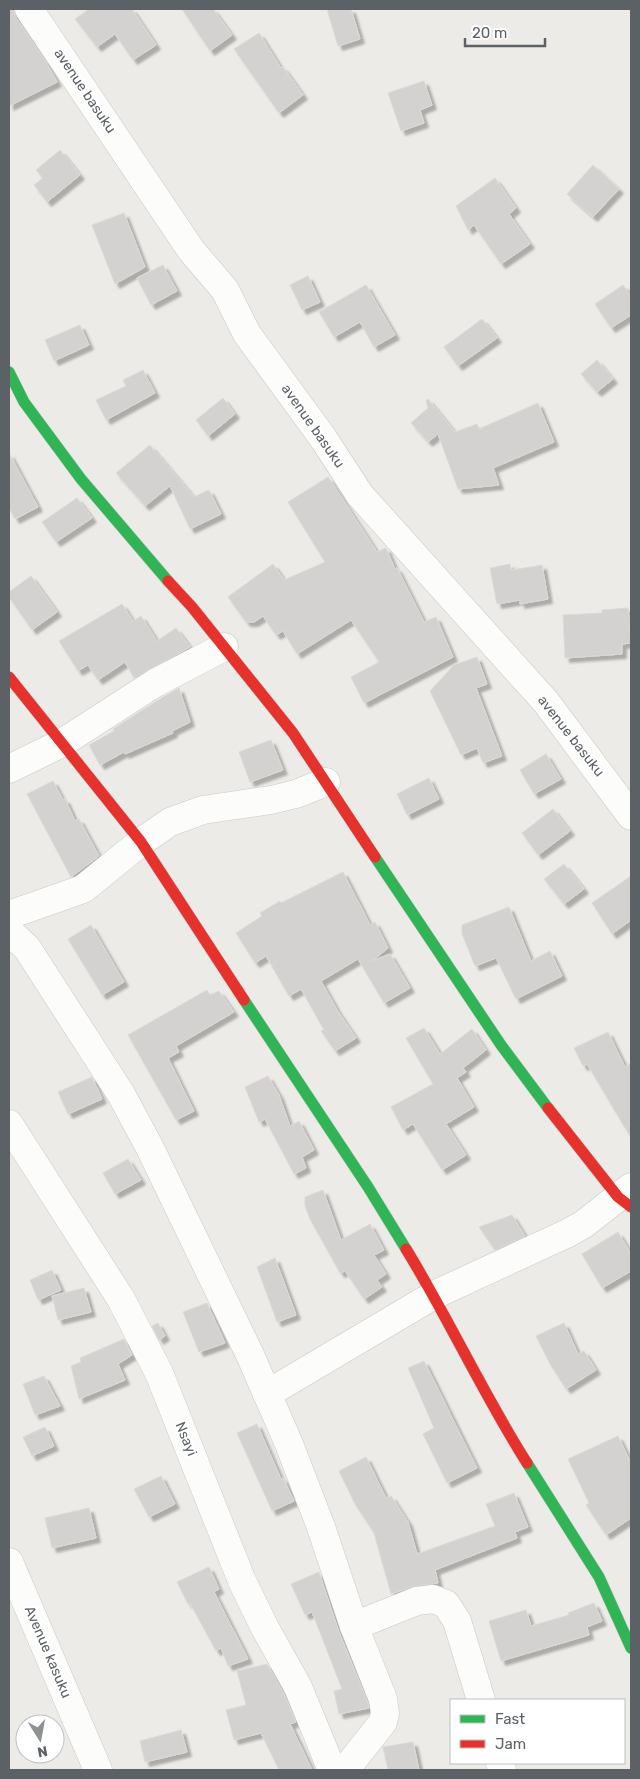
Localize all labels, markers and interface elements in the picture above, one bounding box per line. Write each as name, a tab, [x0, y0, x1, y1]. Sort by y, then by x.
scale bar	[465, 15, 545, 47]
text: 20 m	[472, 24, 507, 42]
street label: avenue basuku	[50, 45, 120, 137]
street label: avenue basuku	[278, 381, 348, 471]
street label: avenue basuku	[534, 692, 608, 780]
street label: Nsayi	[171, 1419, 201, 1459]
street label: Avenue kasuku	[21, 1603, 75, 1701]
legend	[450, 1699, 625, 1764]
text: Fast	[495, 1710, 525, 1728]
north arrow	[15, 1714, 65, 1764]
text: Jam	[495, 1735, 526, 1753]
text: N	[36, 1742, 49, 1761]

